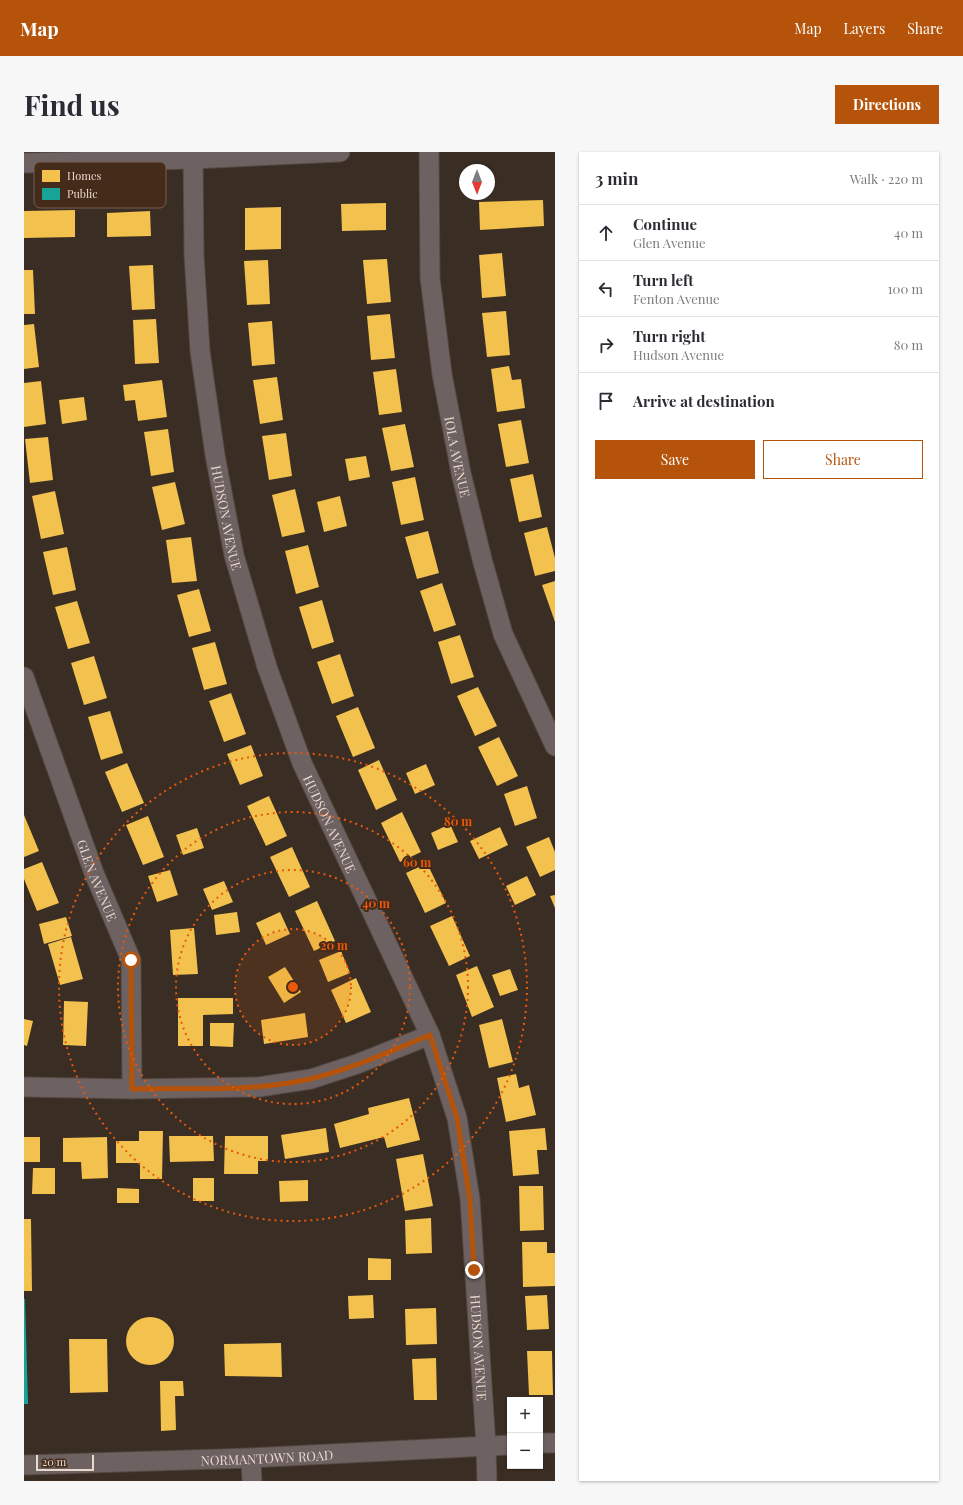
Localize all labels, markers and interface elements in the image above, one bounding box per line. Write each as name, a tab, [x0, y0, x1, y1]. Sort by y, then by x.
text: Map	[20, 15, 59, 41]
text: Map	[794, 19, 822, 38]
text: Layers	[844, 19, 885, 38]
text: Share	[907, 19, 943, 38]
button: Directions	[835, 85, 939, 124]
text: Find us	[24, 86, 120, 123]
legend	[34, 162, 166, 208]
north arrow	[459, 164, 495, 200]
text: 3 min	[595, 167, 638, 189]
text: Homes	[67, 168, 101, 183]
text: Walk · 220 m	[850, 170, 923, 187]
text: Public	[67, 186, 98, 201]
text: Continue	[633, 214, 697, 234]
icon: ahead	[595, 222, 617, 244]
text: 40 m	[894, 224, 923, 241]
text: Glen Avenue	[633, 234, 706, 251]
text: Turn left	[633, 270, 694, 290]
icon: left	[595, 278, 617, 300]
text: 100 m	[888, 280, 923, 297]
text: Fenton Avenue	[633, 290, 720, 307]
text: Turn right	[633, 326, 706, 346]
icon: right	[595, 334, 617, 356]
text: 80 m	[894, 336, 923, 353]
text: Hudson Avenue	[633, 346, 724, 363]
icon: arrive	[595, 390, 617, 412]
text: Arrive at destination	[633, 391, 775, 411]
street label: IOLA AVENUE	[442, 415, 475, 499]
button: Save	[595, 440, 755, 479]
button: Share	[763, 440, 923, 479]
street label: HUDSON AVENUE	[209, 464, 246, 572]
street label: HUDSON AVENUE	[300, 772, 361, 875]
text: 80 m	[444, 813, 472, 829]
street label: GLEN AVENUE	[74, 837, 122, 923]
text: 60 m	[403, 854, 431, 870]
text: 40 m	[362, 895, 390, 911]
text: 20 m	[320, 937, 348, 953]
route start	[122, 951, 140, 969]
centre of rings	[286, 980, 300, 994]
route end	[465, 1261, 483, 1279]
street label: HUDSON AVENUE	[468, 1294, 492, 1401]
map controls	[507, 1397, 543, 1469]
button: +	[507, 1397, 543, 1433]
button: −	[507, 1433, 543, 1469]
street label: NORMANTOWN ROAD	[200, 1445, 333, 1468]
scale bar	[36, 1453, 94, 1472]
text: 20 m	[42, 1454, 66, 1469]

